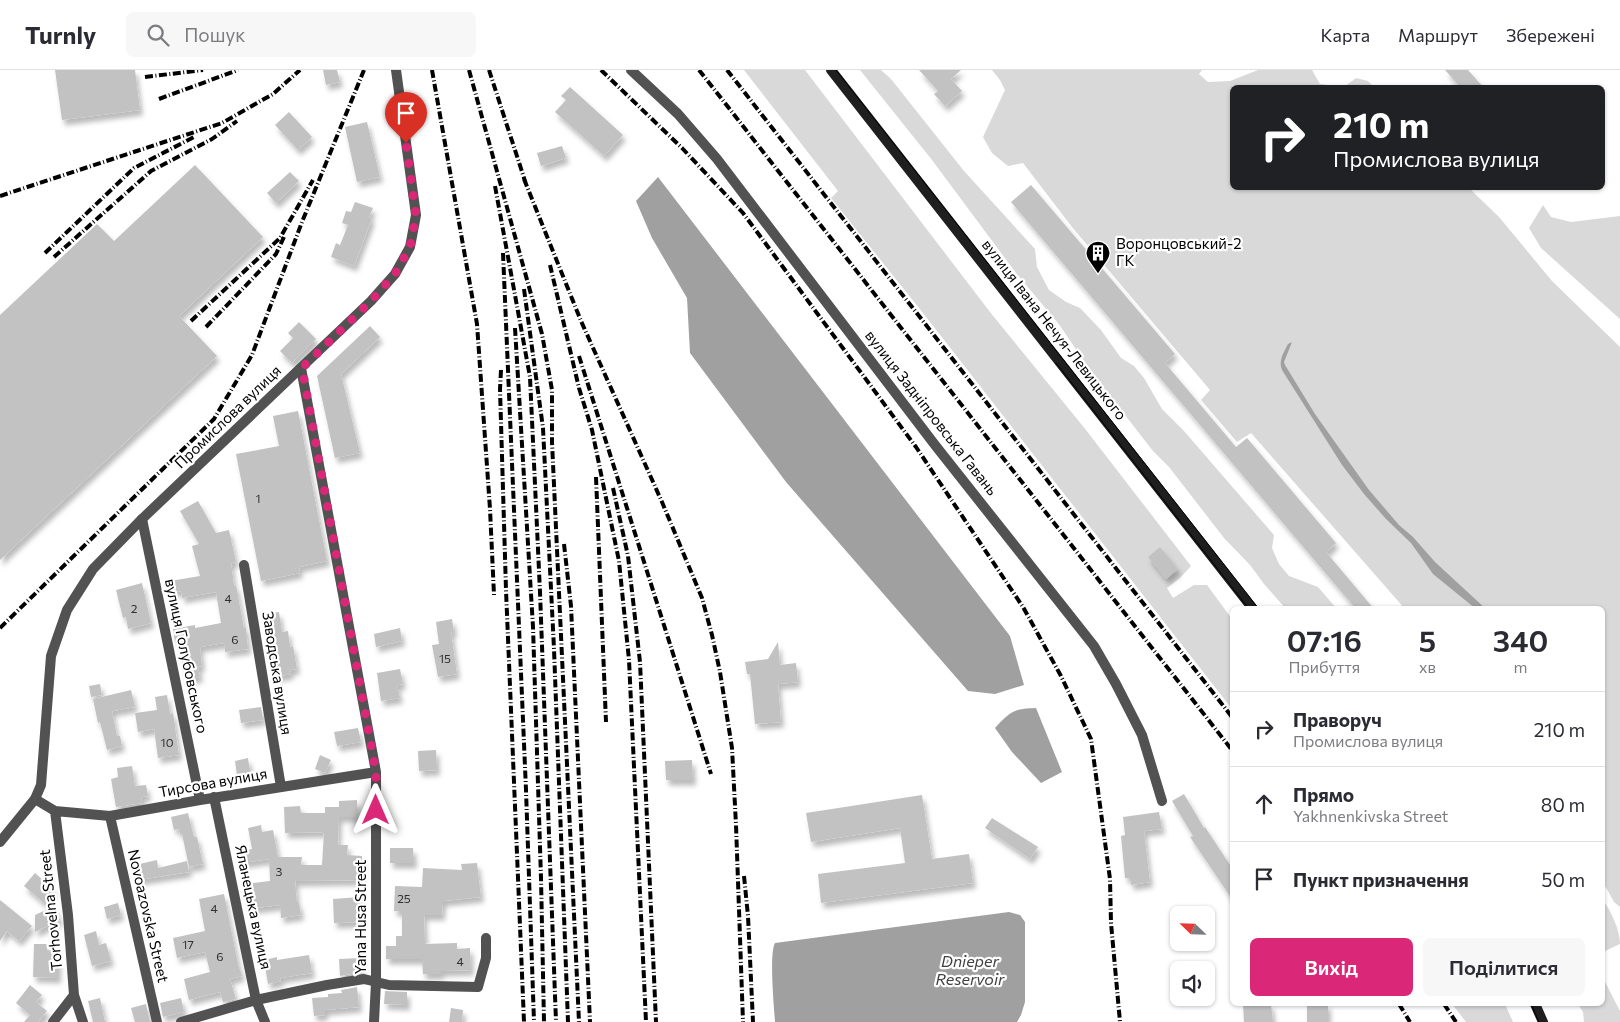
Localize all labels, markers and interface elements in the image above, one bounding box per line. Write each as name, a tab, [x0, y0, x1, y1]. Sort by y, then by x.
search box	[126, 12, 476, 57]
text: Turnly	[25, 20, 96, 49]
icon: search	[144, 21, 172, 49]
text: Пошук	[184, 23, 246, 46]
text: Карта	[1320, 24, 1370, 46]
text: Маршрут	[1398, 24, 1478, 46]
text: Збережені	[1506, 24, 1595, 46]
pin	[385, 92, 427, 143]
icon: arrive	[392, 99, 420, 127]
text: 210 m	[1333, 102, 1429, 145]
icon: right	[1250, 105, 1315, 170]
text: Промислова вулиця	[1333, 145, 1540, 172]
place label: Воронцовський-2 ГК	[1116, 234, 1242, 269]
street label: вулиця Івана Нечуя-Левицького	[979, 236, 1131, 423]
building icon: Воронцовський-2 ГК	[1085, 240, 1111, 274]
street label: вулиця Задніпровська Гавань	[862, 326, 1002, 499]
street label: Промислова вулиця	[170, 361, 284, 472]
house number: 1	[255, 491, 261, 505]
street label: вулиця Голубовського	[162, 577, 212, 735]
house number: 4	[224, 591, 232, 605]
house number: 2	[131, 601, 138, 615]
street label: Заводська вулиця	[259, 610, 297, 736]
text: 07:16	[1287, 621, 1362, 658]
text: 5	[1419, 621, 1436, 658]
text: 340	[1493, 621, 1548, 658]
house number: 6	[231, 632, 239, 646]
house number: 15	[439, 651, 451, 665]
text: Прибуття	[1289, 657, 1360, 676]
text: хв	[1419, 657, 1436, 676]
text: m	[1514, 657, 1528, 676]
text: Праворуч	[1293, 708, 1382, 731]
icon: right	[1250, 715, 1278, 743]
text: 210 m	[1534, 718, 1585, 741]
text: Промислова вулиця	[1293, 731, 1443, 750]
house number: 10	[161, 735, 174, 749]
street label: Тирсова вулиця	[157, 764, 268, 800]
position arrow	[349, 783, 401, 835]
text: Прямо	[1293, 783, 1354, 806]
icon: ahead	[1250, 790, 1278, 818]
text: 80 m	[1541, 793, 1585, 816]
text: Yakhnenkivska Street	[1293, 806, 1448, 825]
street label: Яланецька вулиця	[232, 843, 276, 971]
street label: Novoazovska Street	[125, 847, 173, 984]
street label: Torhovelna Street	[35, 849, 65, 971]
street label: Yana Husa Street	[351, 860, 369, 975]
house number: 3	[276, 864, 283, 878]
icon: arrive	[1250, 865, 1278, 893]
text: Пункт призначення	[1293, 868, 1469, 891]
text: 50 m	[1541, 868, 1585, 891]
house number: 25	[397, 891, 411, 905]
house number: 4	[210, 901, 218, 915]
north arrow	[1170, 906, 1215, 951]
map controls	[1170, 906, 1215, 1006]
house number: 17	[182, 937, 194, 951]
button: Вихід	[1250, 938, 1413, 996]
button: Поділитися	[1423, 938, 1585, 996]
house number: 6	[216, 949, 224, 963]
water label: Dnieper Reservoir	[936, 951, 1005, 988]
house number: 4	[456, 954, 464, 968]
button: sound	[1170, 961, 1215, 1006]

